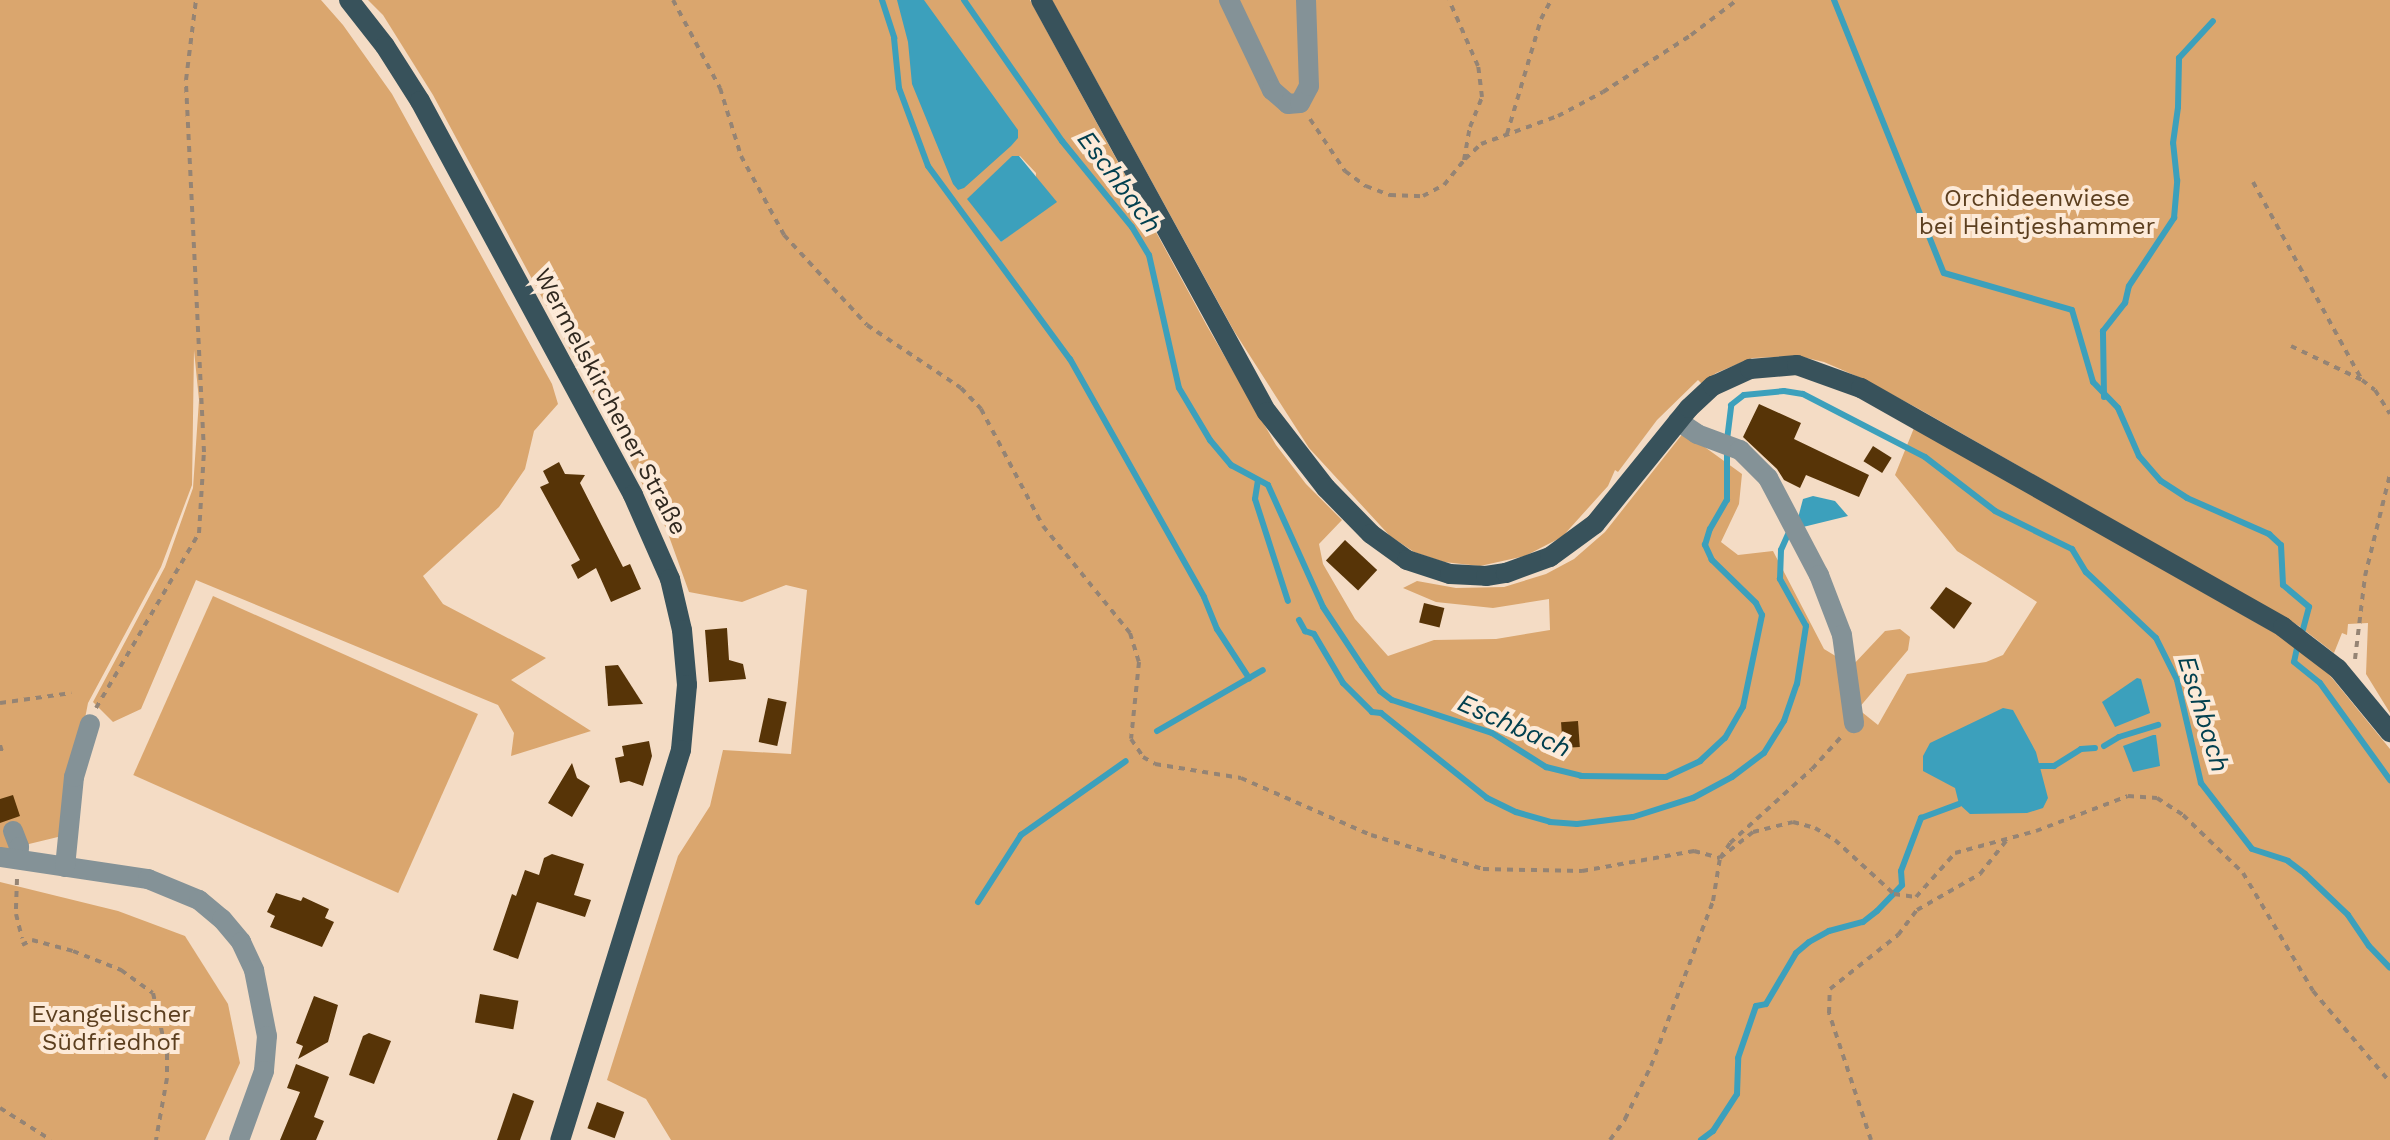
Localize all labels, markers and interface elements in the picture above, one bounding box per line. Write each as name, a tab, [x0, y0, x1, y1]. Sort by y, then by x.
water label: Eschbach	[1070, 124, 1168, 240]
park label: Orchideenwiese bei Heintjeshammer	[1919, 185, 2155, 241]
street label: Wermelskirchener Straße	[527, 264, 693, 540]
water label: Eschbach	[2170, 652, 2236, 776]
water label: Eschbach	[1453, 687, 1575, 765]
park label: Evangelischer Südfriedhof	[31, 1001, 191, 1057]

